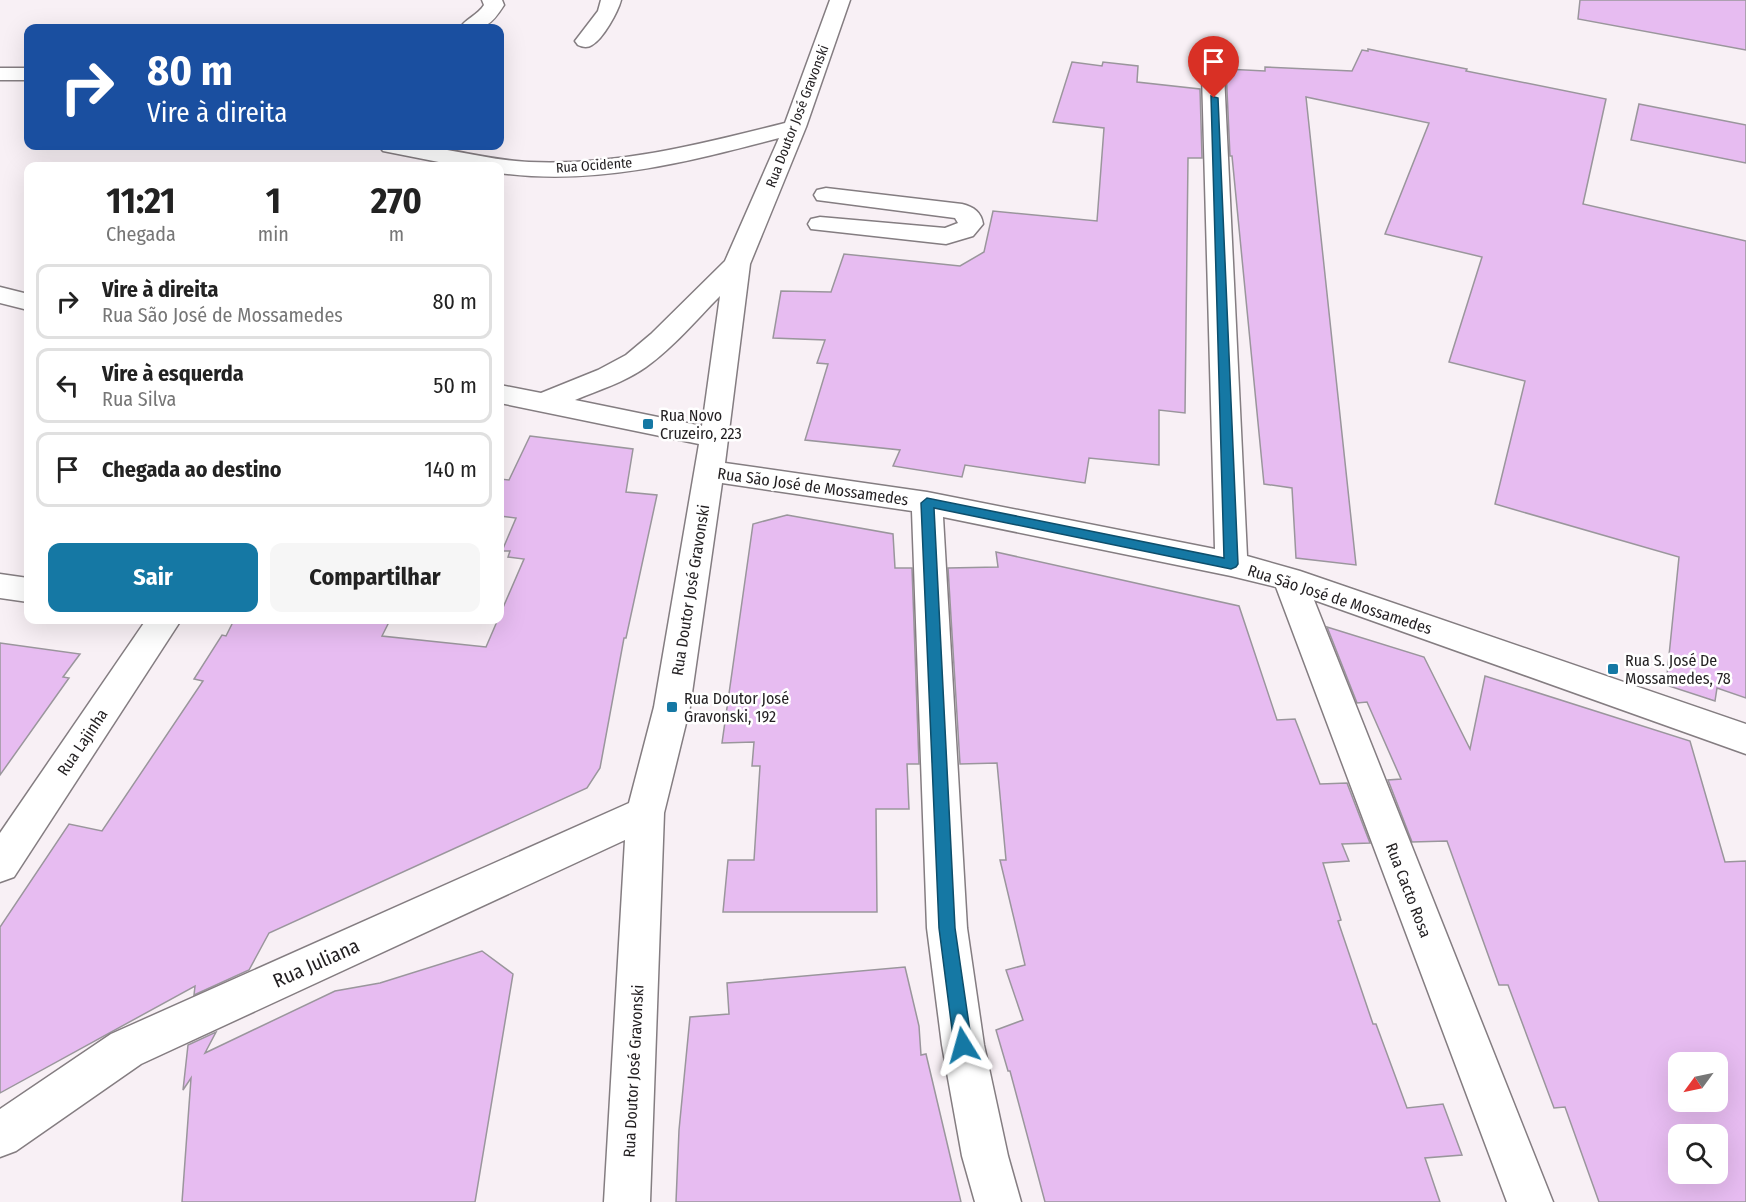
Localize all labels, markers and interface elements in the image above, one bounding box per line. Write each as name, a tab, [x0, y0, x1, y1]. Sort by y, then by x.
pin	[1188, 36, 1239, 98]
street label: Rua Doutor José Gravonski	[762, 43, 833, 190]
icon: arrive	[1197, 45, 1230, 78]
text: 80 m	[147, 46, 233, 96]
icon: right	[48, 48, 126, 126]
text: Vire à direita	[147, 97, 287, 129]
street label: Rua Ocidente	[555, 154, 633, 177]
text: 11:21	[106, 179, 176, 223]
text: 1	[266, 179, 281, 223]
text: 270	[371, 179, 422, 223]
text: Chegada	[106, 222, 176, 246]
text: min	[258, 222, 289, 246]
text: m	[389, 222, 404, 246]
text: Vire à direita	[102, 276, 218, 303]
icon: right	[51, 285, 84, 318]
text: 80 m	[432, 288, 477, 315]
text: Rua São José de Mossamedes	[102, 303, 343, 327]
text: Vire à esquerda	[102, 360, 244, 387]
icon: left	[51, 369, 84, 402]
text: 50 m	[433, 372, 477, 399]
text: Rua Silva	[102, 387, 176, 411]
place label: Rua Novo Cruzeiro, 223	[660, 406, 742, 443]
marker: Rua Novo Cruzeiro, 223	[641, 417, 655, 431]
icon: arrive	[51, 453, 84, 486]
text: Chegada ao destino	[102, 456, 282, 483]
text: 140 m	[424, 456, 477, 483]
street label: Rua São José de Mossamedes	[716, 464, 910, 509]
street label: Rua Doutor José Gravonski	[668, 503, 713, 677]
button: Sair	[48, 543, 258, 612]
button: Compartilhar	[270, 543, 480, 612]
street label: Rua São José de Mossamedes	[1245, 561, 1435, 638]
place label: Rua S. José De Mossamedes, 78	[1625, 651, 1731, 688]
marker: Rua S. José De Mossamedes, 78	[1606, 662, 1620, 676]
place label: Rua Doutor José Gravonski, 192	[684, 689, 789, 726]
marker: Rua Doutor José Gravonski, 192	[665, 700, 679, 714]
street label: Rua Lajinha	[53, 705, 112, 779]
street label: Rua Cacto Rosa	[1382, 840, 1435, 940]
street label: Rua Juliana	[269, 933, 363, 993]
street label: Rua Doutor José Gravonski	[619, 984, 648, 1158]
position arrow	[931, 1013, 995, 1077]
north arrow	[1668, 1052, 1728, 1112]
map controls	[1668, 1052, 1728, 1184]
button: search	[1668, 1124, 1728, 1184]

